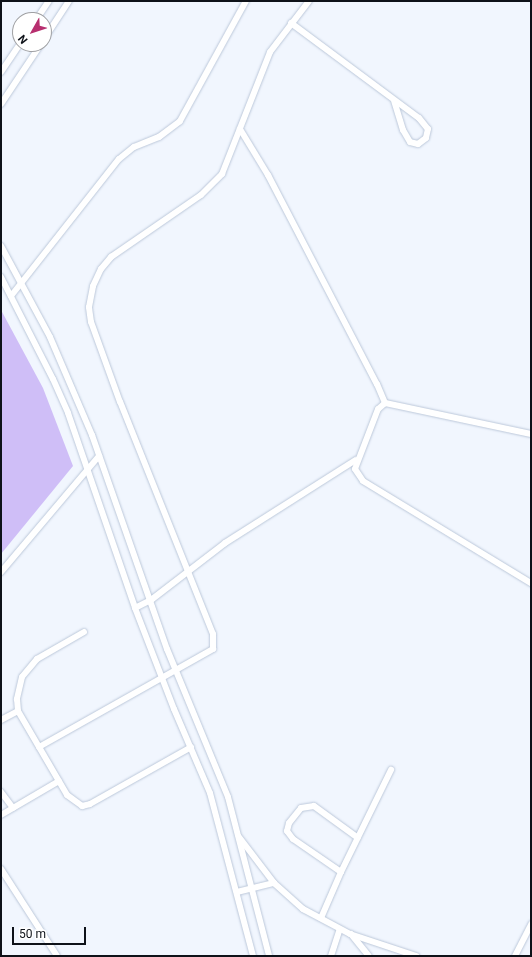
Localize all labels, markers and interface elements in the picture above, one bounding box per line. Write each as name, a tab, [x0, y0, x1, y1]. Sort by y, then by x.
north arrow	[12, 12, 52, 52]
text: N	[16, 32, 31, 46]
scale bar	[14, 919, 88, 945]
text: 50 m	[19, 927, 46, 941]

